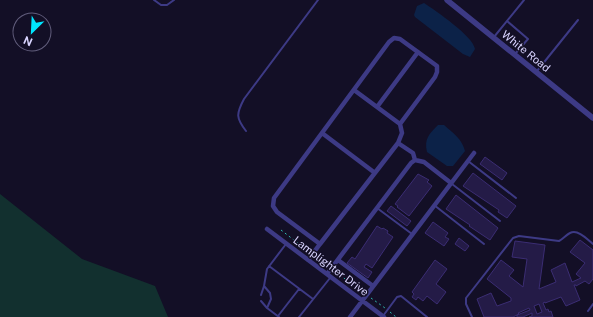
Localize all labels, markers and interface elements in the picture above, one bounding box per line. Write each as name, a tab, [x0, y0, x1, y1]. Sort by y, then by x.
north arrow	[12, 12, 52, 52]
street label: White Road	[499, 28, 553, 74]
text: N	[22, 34, 34, 48]
street label: Lamplighter Drive	[291, 234, 371, 298]

